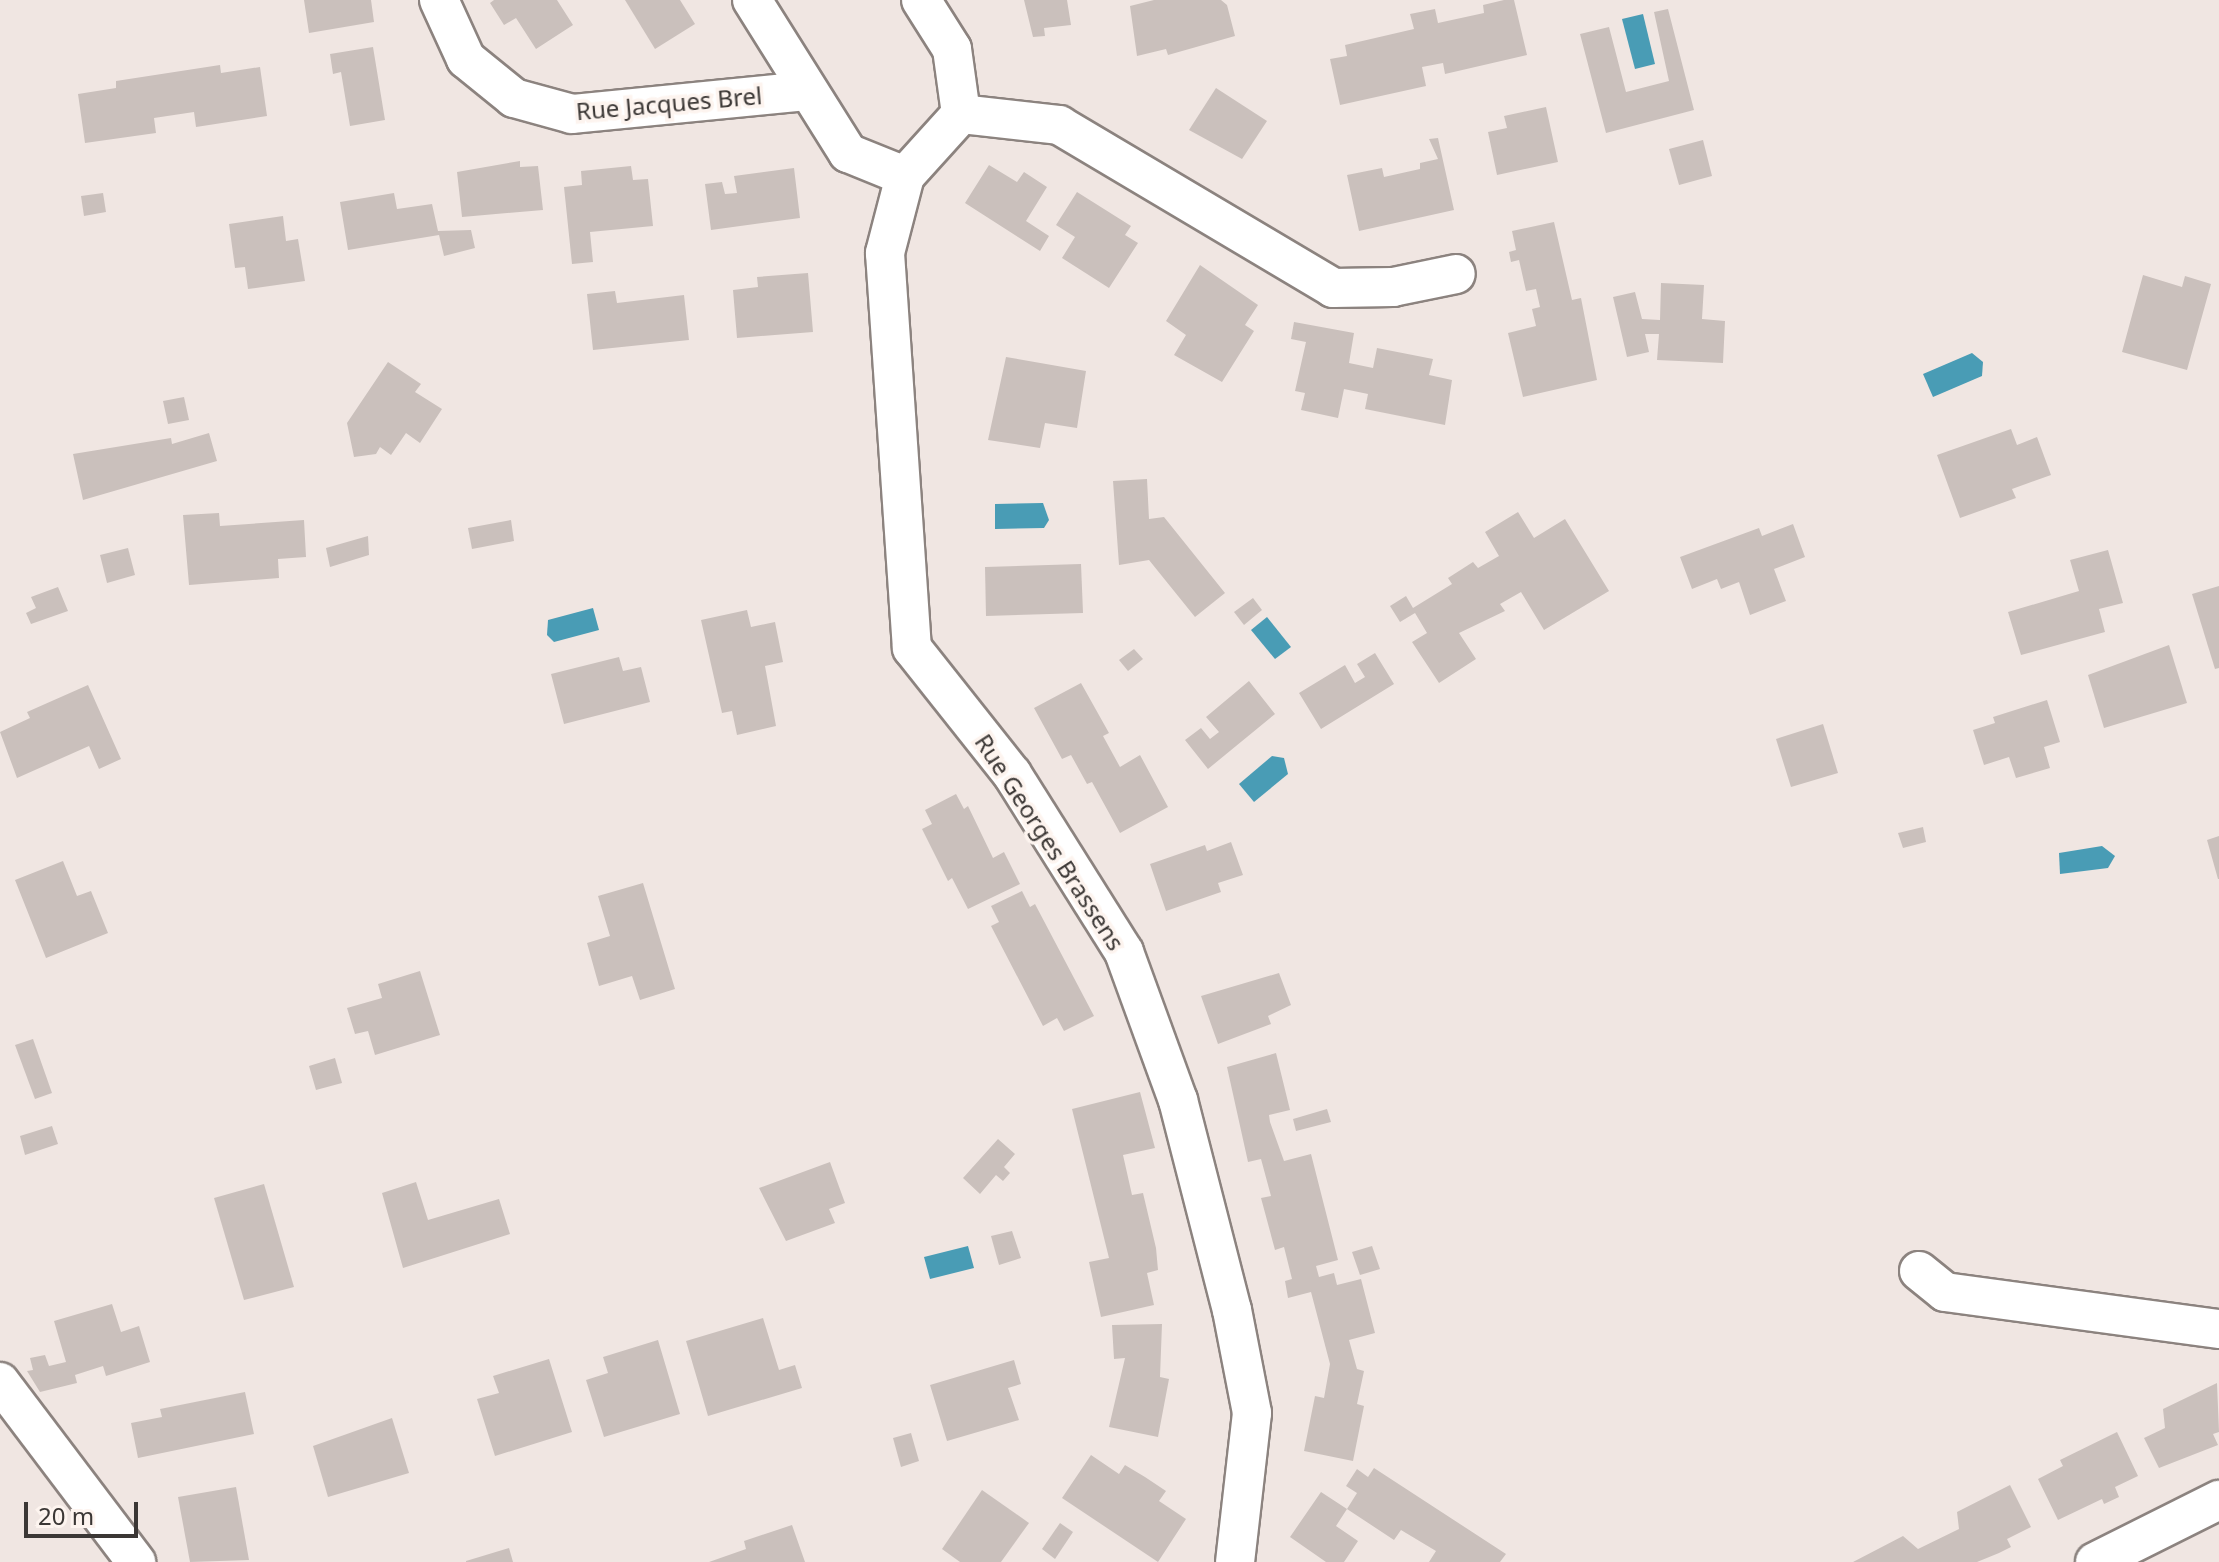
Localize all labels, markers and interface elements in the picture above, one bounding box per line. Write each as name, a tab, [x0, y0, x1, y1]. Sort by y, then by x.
street label: Rue Jacques Brel	[575, 81, 763, 125]
street label: Rue Georges Brassens	[969, 728, 1131, 956]
scale bar	[28, 1486, 142, 1536]
text: 20 m	[38, 1499, 94, 1532]

